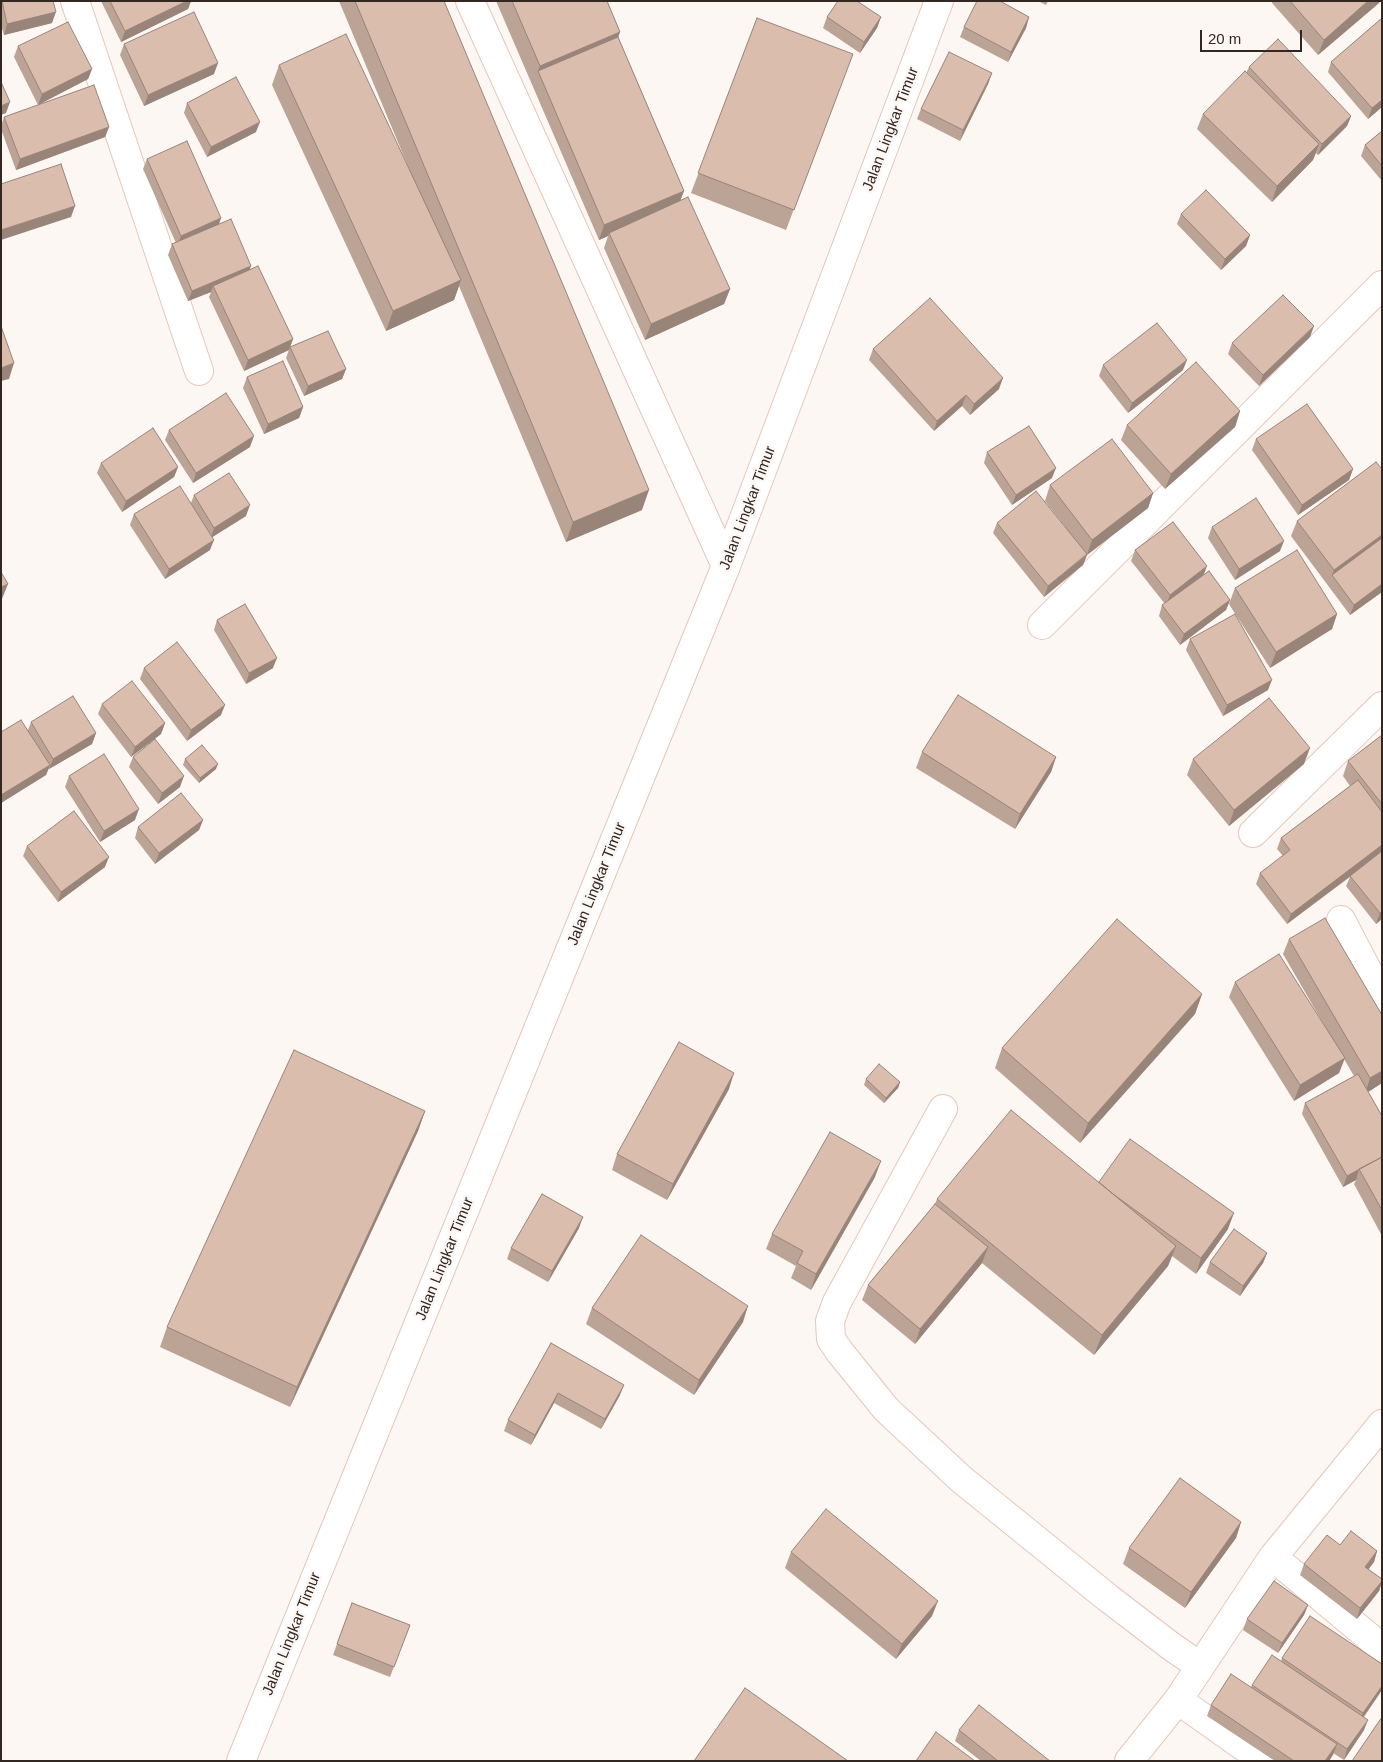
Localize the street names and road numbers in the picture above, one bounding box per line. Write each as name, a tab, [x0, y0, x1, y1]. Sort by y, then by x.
street label: Jalan Lingkar Timur	[859, 65, 923, 193]
street label: Jalan Lingkar Timur	[716, 444, 780, 572]
street label: Jalan Lingkar Timur	[564, 820, 630, 948]
street label: Jalan Lingkar Timur	[412, 1195, 478, 1323]
street label: Jalan Lingkar Timur	[259, 1570, 325, 1698]

